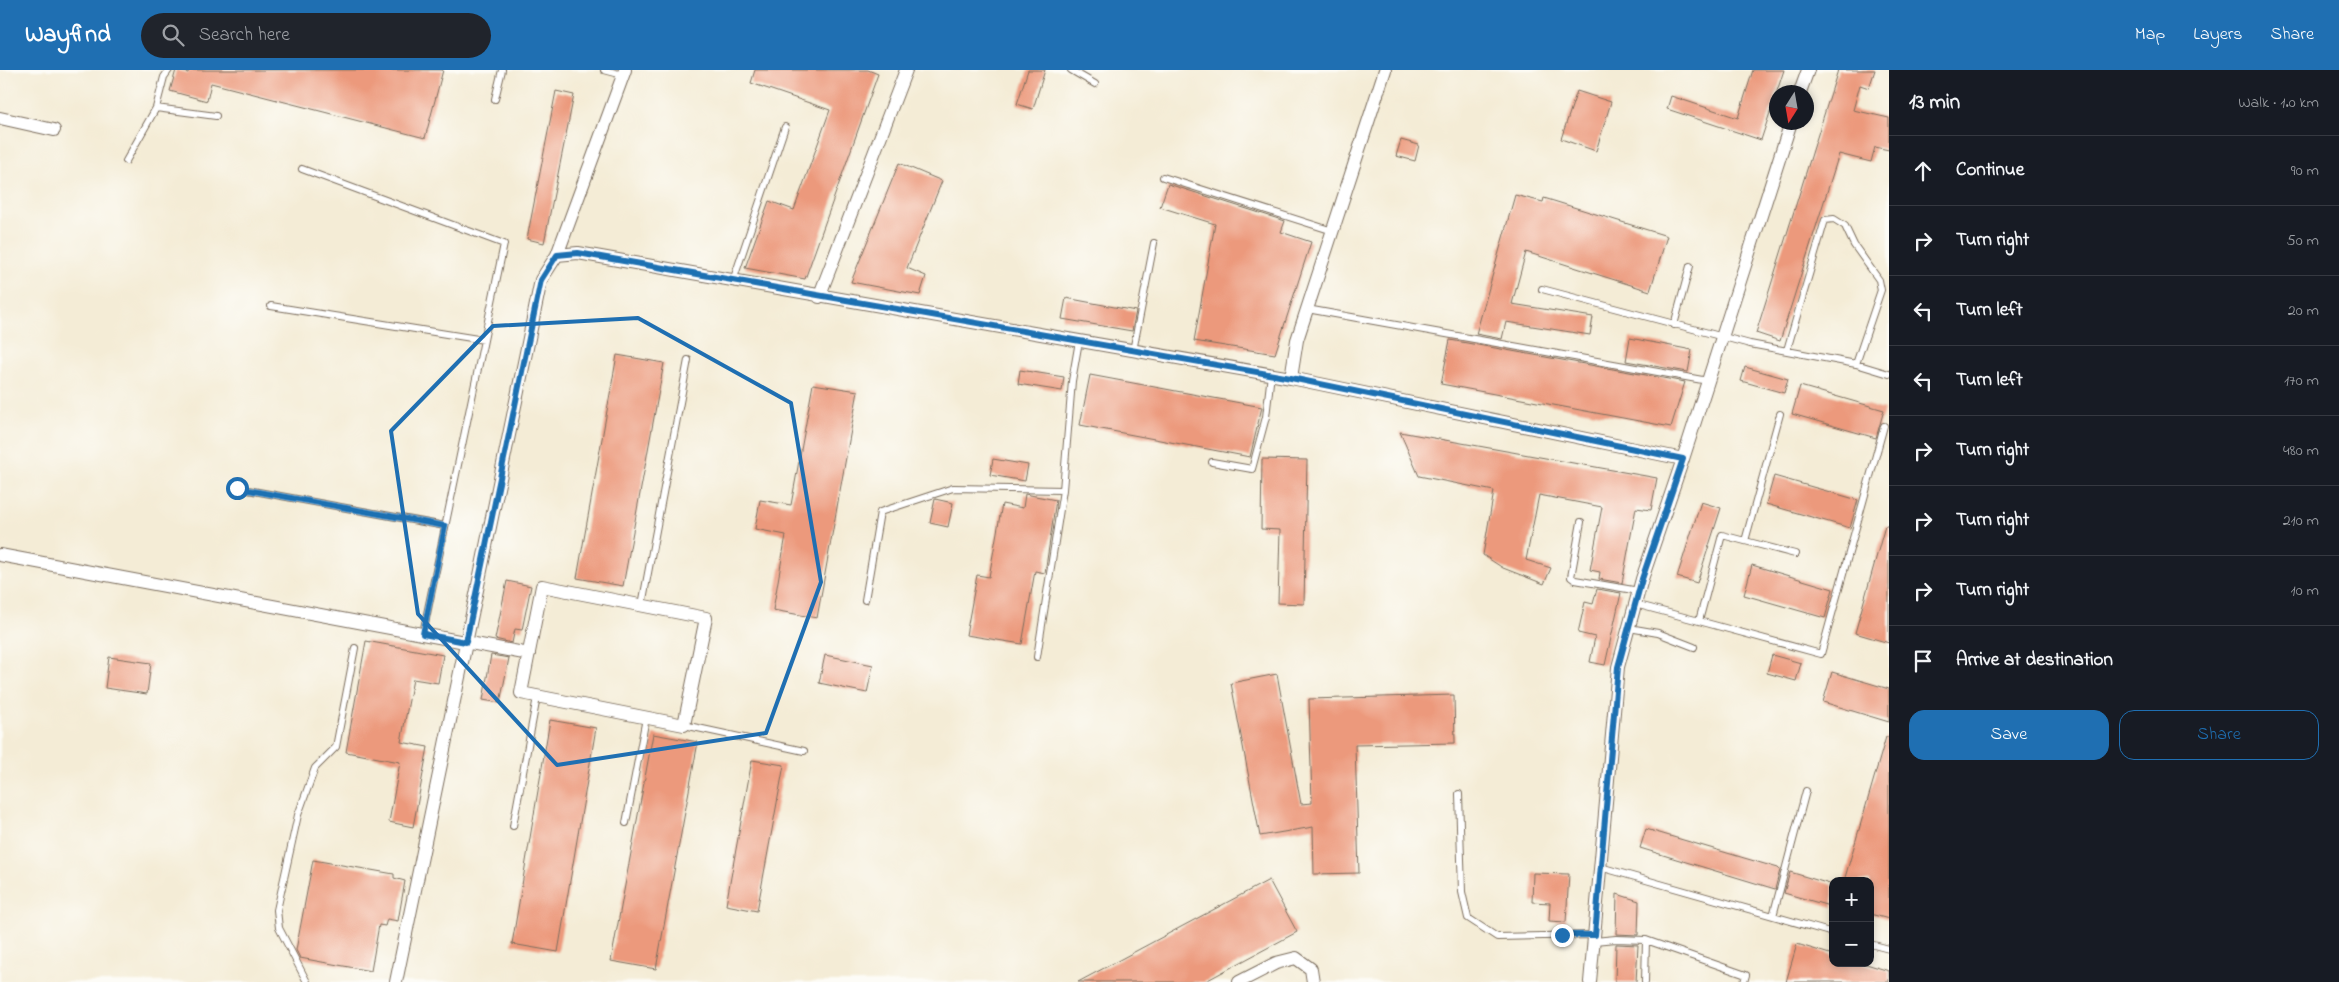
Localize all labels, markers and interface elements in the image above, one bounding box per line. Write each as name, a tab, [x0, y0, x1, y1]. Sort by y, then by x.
search box	[141, 13, 491, 58]
text: Wayfind	[25, 18, 111, 53]
icon: search	[159, 21, 187, 49]
text: Search here	[199, 22, 290, 49]
text: Map	[2135, 22, 2165, 48]
text: Layers	[2193, 22, 2243, 48]
text: Share	[2271, 22, 2314, 48]
north arrow	[1769, 85, 1814, 130]
text: 13 min	[1909, 88, 1960, 118]
text: Walk · 1.0 km	[2238, 91, 2319, 115]
icon: ahead	[1909, 157, 1937, 185]
text: Continue	[1956, 157, 2024, 184]
text: 90 m	[2291, 159, 2319, 183]
icon: right	[1909, 227, 1937, 255]
text: Turn right	[1956, 227, 2029, 254]
text: 50 m	[2287, 229, 2319, 253]
icon: left	[1909, 297, 1937, 325]
text: Turn left	[1956, 297, 2023, 324]
text: 20 m	[2288, 299, 2319, 323]
icon: left	[1909, 367, 1937, 395]
text: Turn left	[1956, 367, 2023, 394]
text: 170 m	[2284, 369, 2319, 393]
icon: right	[1909, 437, 1937, 465]
text: Turn right	[1956, 437, 2029, 464]
text: 480 m	[2283, 439, 2319, 463]
route start	[226, 477, 249, 500]
icon: right	[1909, 507, 1937, 535]
text: Turn right	[1956, 507, 2029, 534]
text: 210 m	[2283, 509, 2319, 533]
icon: right	[1909, 577, 1937, 605]
text: Turn right	[1956, 577, 2029, 604]
text: 10 m	[2291, 579, 2319, 603]
icon: arrive	[1909, 647, 1937, 675]
text: Arrive at destination	[1956, 647, 2113, 674]
button: Save	[1909, 710, 2109, 760]
button: Share	[2119, 710, 2319, 760]
map controls	[1829, 877, 1874, 967]
button: +	[1829, 877, 1874, 922]
button: −	[1829, 922, 1874, 967]
route end	[1551, 924, 1574, 947]

